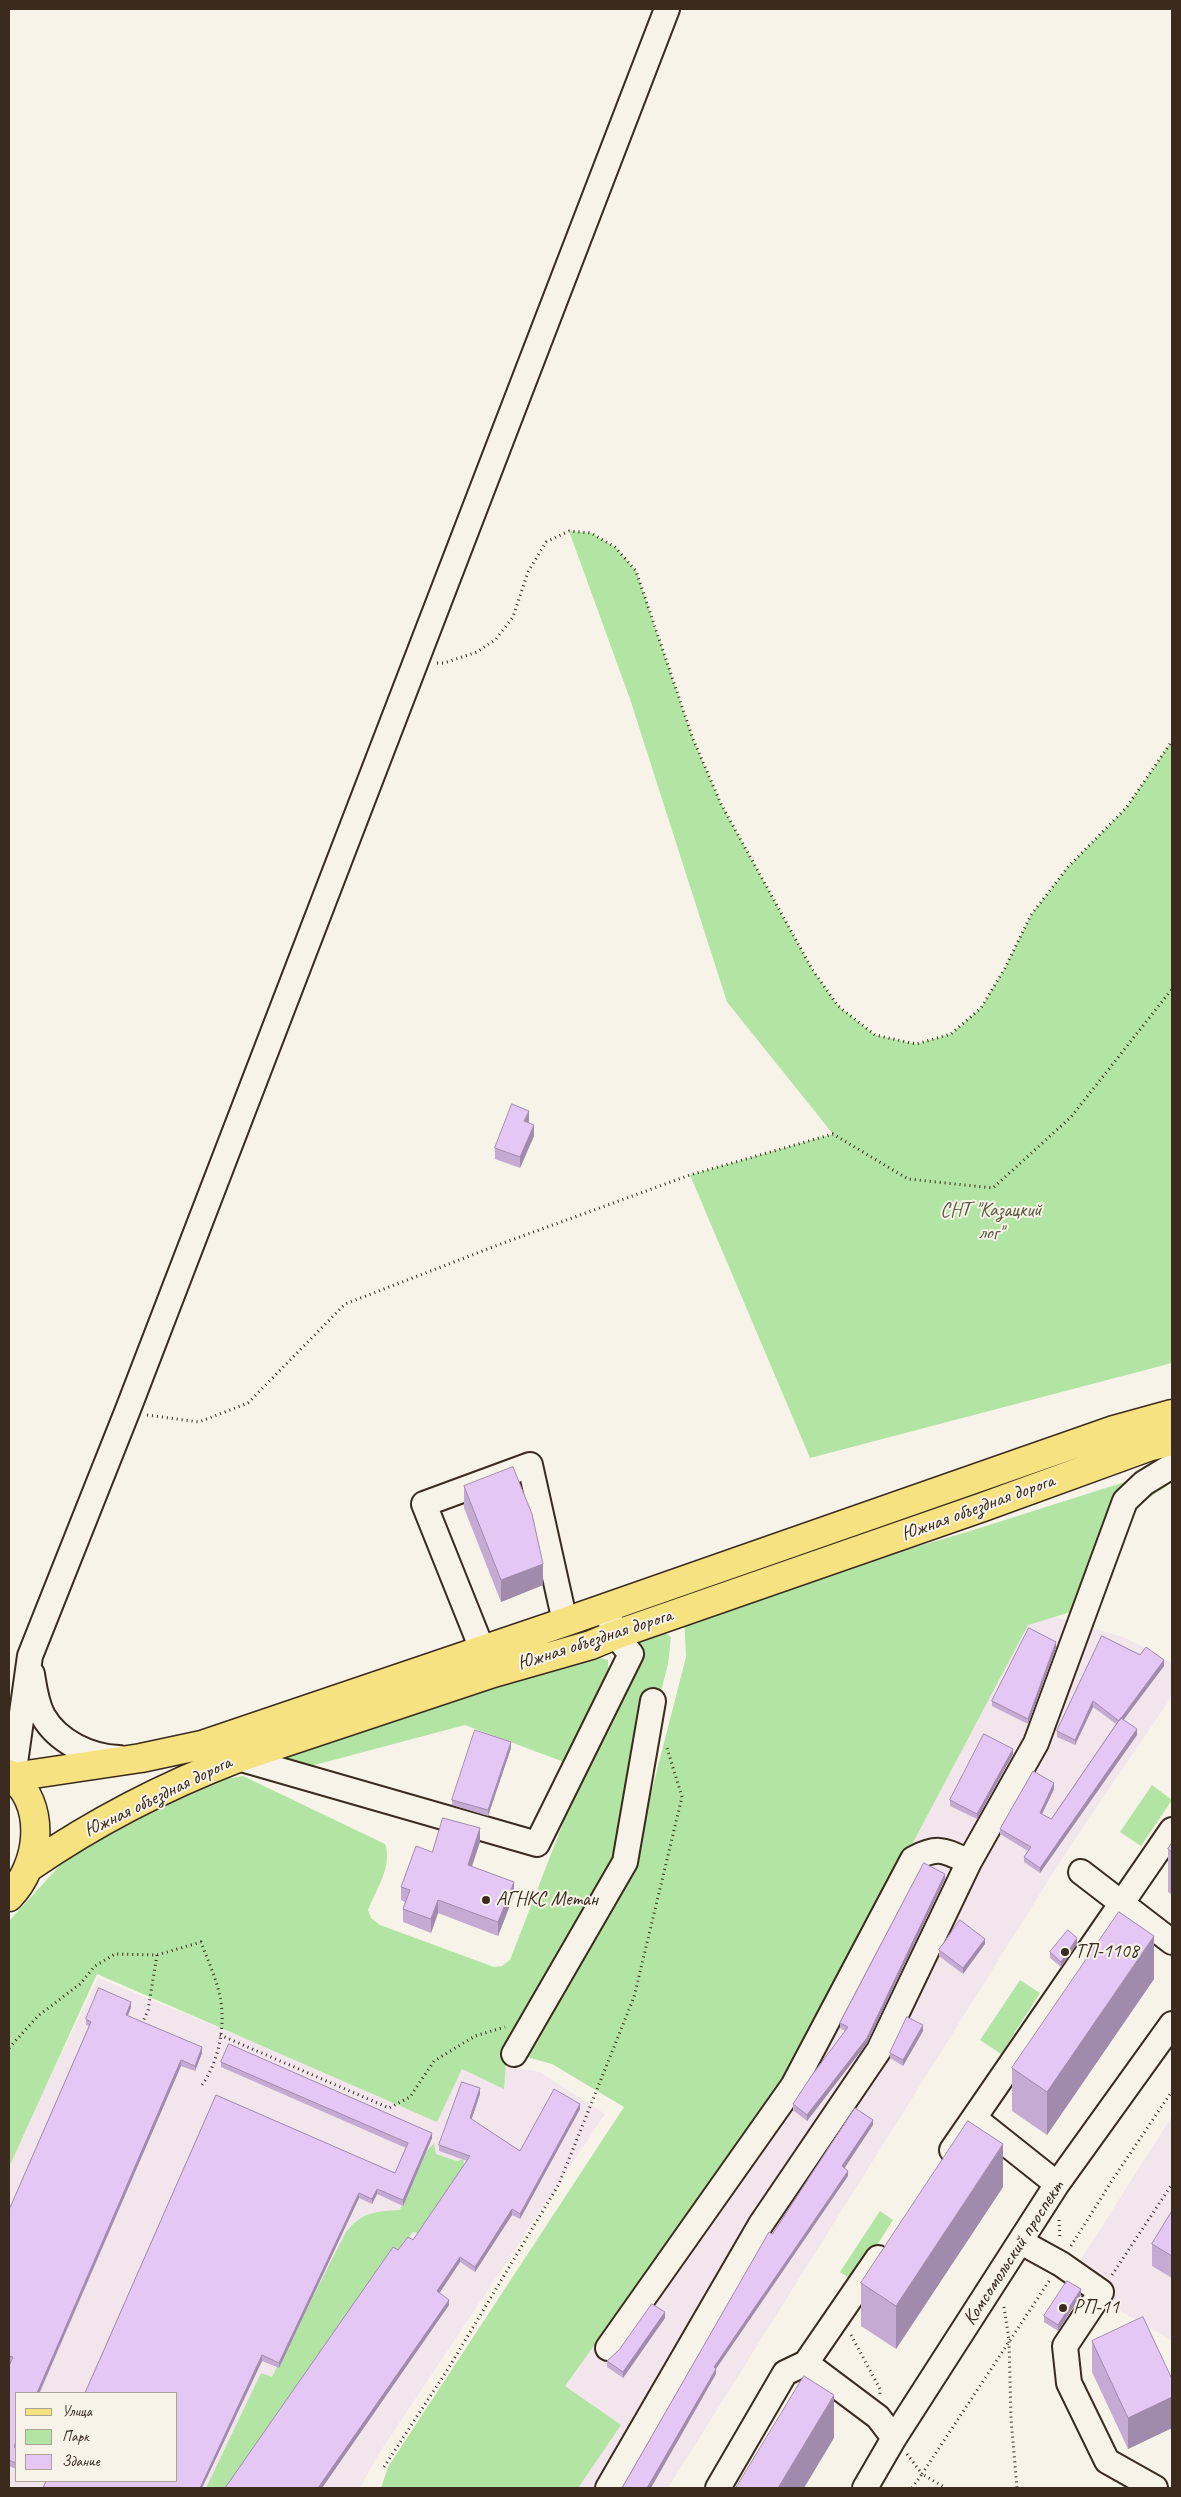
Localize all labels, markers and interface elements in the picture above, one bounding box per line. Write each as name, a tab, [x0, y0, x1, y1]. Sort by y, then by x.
park label: СНТ "Казацкий лог"	[940, 1199, 1042, 1246]
street label: Южная объездная дорога	[898, 1469, 1058, 1547]
street label: Южная объездная дорога	[515, 1604, 675, 1676]
street label: Южная объездная дорога	[80, 1751, 236, 1843]
place label: АГНКС Метан	[496, 1888, 598, 1912]
marker: АГНКС Метан	[480, 1894, 492, 1906]
place label: ТП-1108	[1075, 1940, 1139, 1964]
marker: ТП-1108	[1059, 1946, 1071, 1958]
street label: Комсомольский проспект	[958, 2176, 1070, 2330]
place label: РП-11	[1073, 2296, 1119, 2320]
marker: РП-11	[1057, 2302, 1069, 2314]
legend	[15, 2392, 178, 2482]
text: Улица	[62, 2402, 92, 2421]
text: Парк	[62, 2427, 89, 2446]
text: Здание	[62, 2452, 100, 2471]

